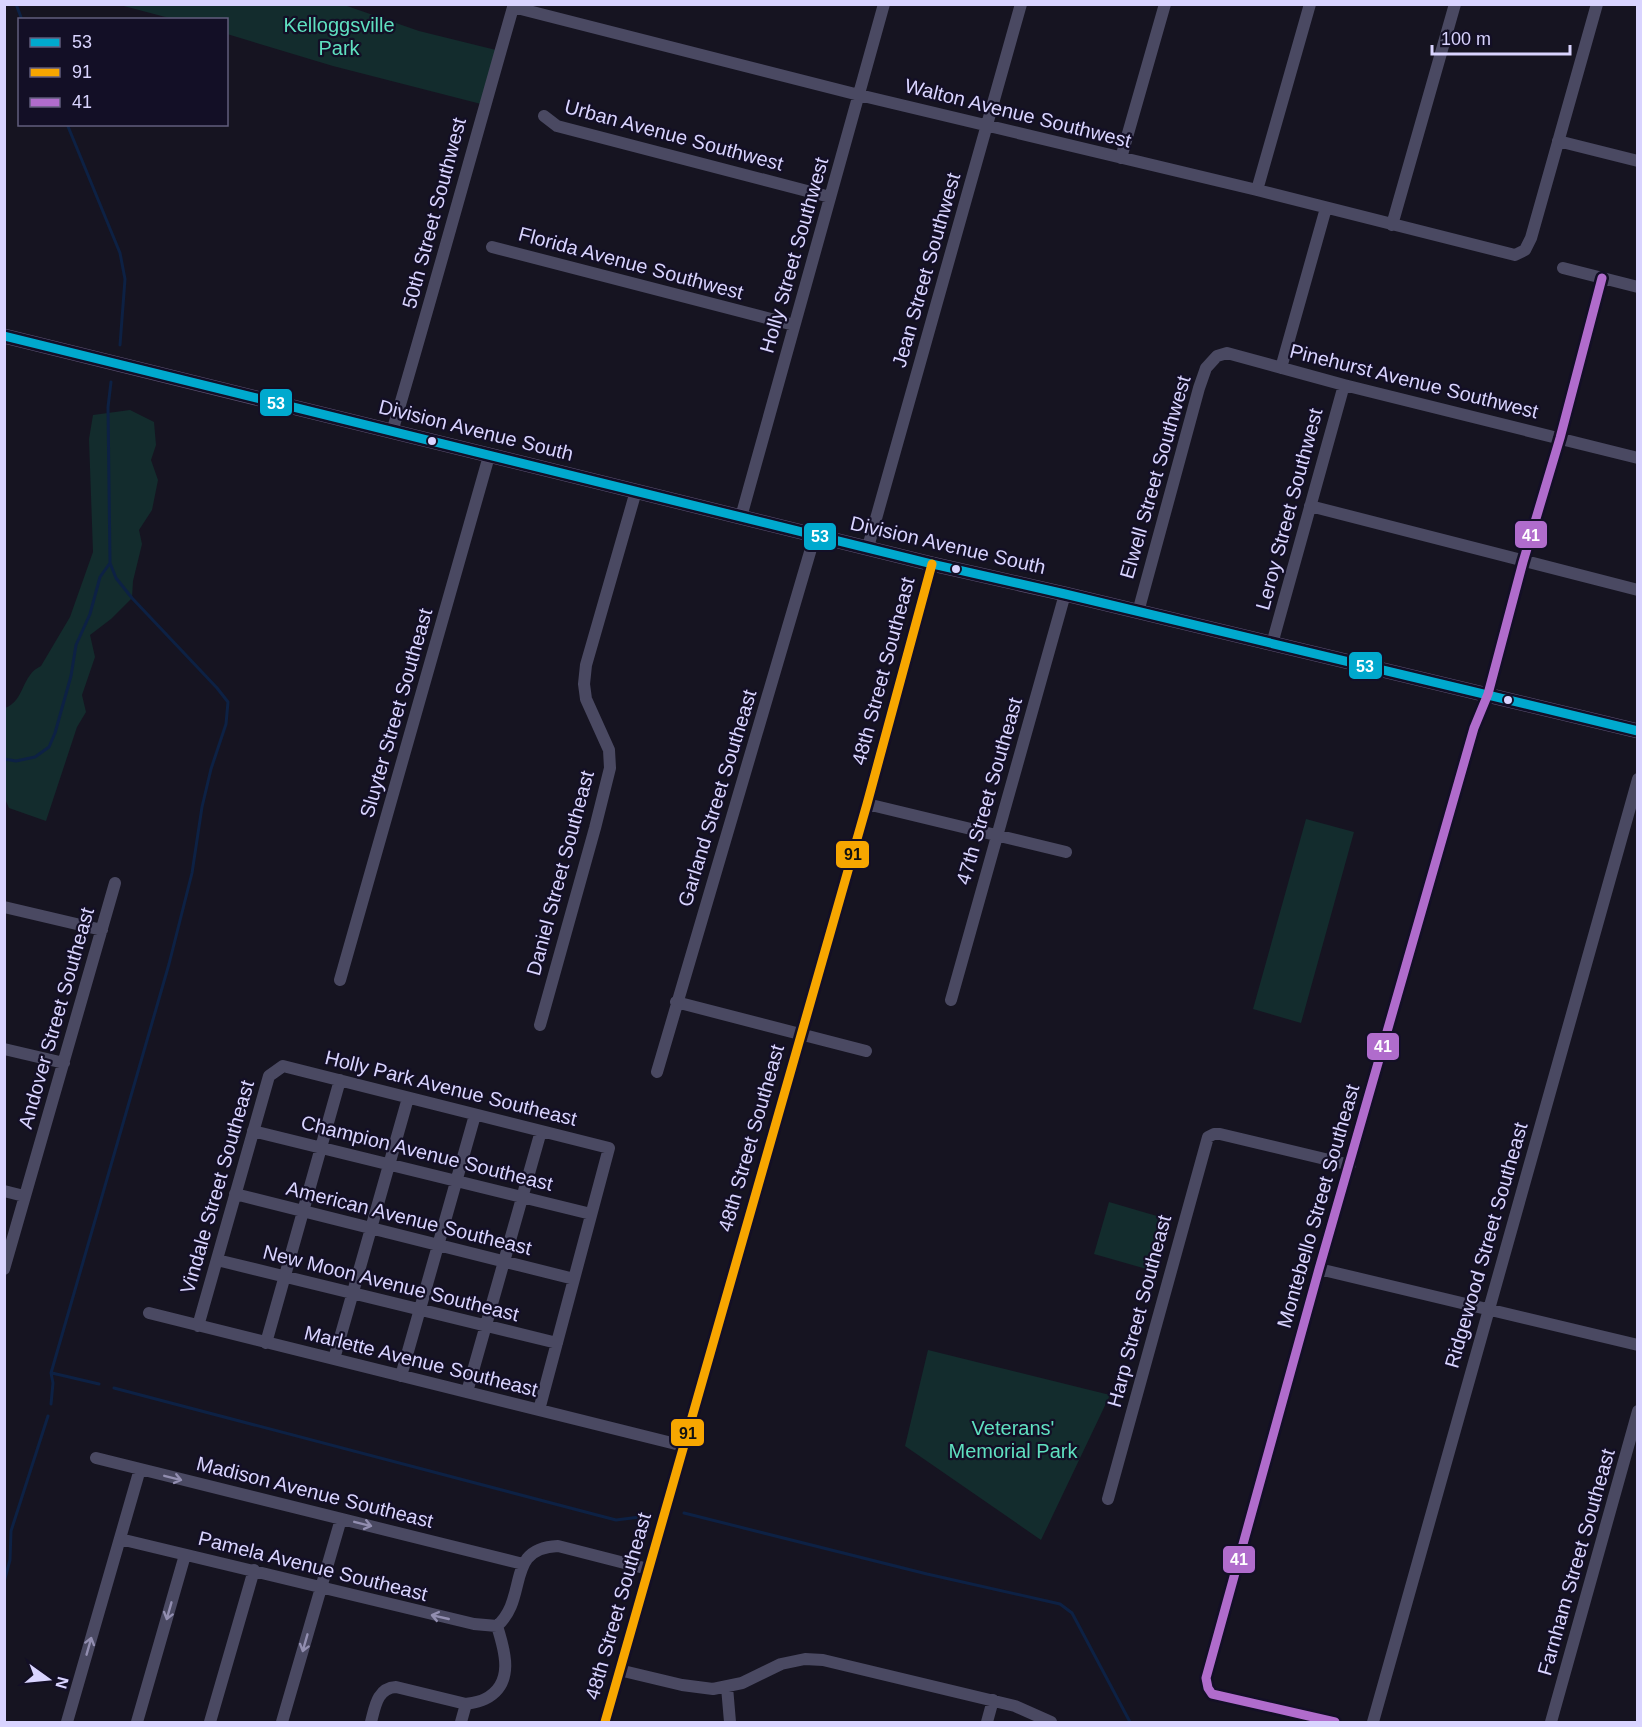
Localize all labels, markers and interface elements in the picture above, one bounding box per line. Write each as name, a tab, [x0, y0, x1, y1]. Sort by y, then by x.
park label: Kelloggsville Park	[283, 14, 395, 59]
legend	[18, 18, 228, 126]
scale bar	[1432, 18, 1570, 56]
text: 100 m	[1441, 29, 1491, 49]
text: 53	[72, 32, 92, 52]
text: 91	[72, 62, 92, 82]
street label: Walton Avenue Southwest	[903, 74, 1134, 152]
text: 41	[72, 92, 92, 112]
street label: Urban Avenue Southwest	[562, 95, 786, 175]
street label: 50th Street Southwest	[398, 115, 470, 311]
street label: Holly Street Southwest	[756, 154, 833, 355]
street label: Jean Street Southwest	[888, 170, 964, 370]
street label: Florida Avenue Southwest	[516, 222, 746, 304]
street label: Pinehurst Avenue Southwest	[1287, 339, 1541, 423]
street label: Elwell Street Southwest	[1115, 373, 1195, 581]
line badge: 53	[259, 388, 293, 417]
text: 53	[267, 395, 285, 412]
street label: Division Avenue South	[376, 395, 576, 465]
street label: Leroy Street Southwest	[1251, 405, 1327, 612]
unlabelled marker	[426, 435, 438, 447]
street label: Division Avenue South	[848, 512, 1048, 578]
line badge: 41	[1514, 520, 1548, 549]
line badge: 53	[803, 522, 837, 551]
text: 41	[1522, 527, 1540, 544]
text: 53	[811, 528, 829, 545]
unlabelled marker	[950, 563, 962, 575]
street label: 48th Street Southeast	[847, 574, 919, 767]
street label: Sluyter Street Southeast	[356, 605, 437, 820]
line badge: 53	[1348, 651, 1383, 680]
text: 53	[1356, 658, 1374, 675]
street label: Garland Street Southeast	[673, 686, 761, 909]
unlabelled marker	[1502, 694, 1514, 706]
street label: 47th Street Southeast	[952, 695, 1026, 887]
street label: Daniel Street Southeast	[522, 768, 598, 978]
line badge: 91	[835, 840, 870, 869]
text: 91	[844, 846, 862, 863]
street label: Andover Street Southeast	[14, 904, 98, 1131]
line badge: 41	[1366, 1032, 1400, 1061]
text: 41	[1374, 1038, 1392, 1055]
street label: 48th Street Southeast	[714, 1042, 788, 1234]
street label: Holly Park Avenue Southeast	[323, 1046, 580, 1130]
street label: Vindale Street Southeast	[176, 1077, 258, 1296]
street label: Montebello Street Southeast	[1273, 1081, 1363, 1330]
street label: Champion Avenue Southeast	[299, 1111, 556, 1195]
street label: Ridgewood Street Southeast	[1440, 1119, 1532, 1370]
street label: American Avenue Southeast	[284, 1177, 534, 1259]
street label: Harp Street Southeast	[1103, 1212, 1175, 1409]
street label: New Moon Avenue Southeast	[261, 1240, 522, 1326]
street label: Marlette Avenue Southeast	[302, 1321, 540, 1401]
park label: Veterans' Memorial Park	[949, 1417, 1078, 1462]
line badge: 91	[670, 1418, 705, 1447]
text: 91	[679, 1425, 697, 1442]
street label: Farnham Street Southeast	[1533, 1446, 1619, 1678]
street label: Madison Avenue Southeast	[194, 1452, 436, 1532]
one-way arrow	[164, 1472, 183, 1484]
street label: 48th Street Southeast	[581, 1510, 655, 1702]
one-way arrow	[353, 1519, 372, 1530]
street label: Pamela Avenue Southeast	[196, 1527, 430, 1605]
line badge: 41	[1222, 1545, 1256, 1574]
text: 41	[1230, 1551, 1248, 1568]
one-way arrow	[163, 1601, 174, 1620]
one-way arrow	[431, 1610, 450, 1622]
one-way arrow	[299, 1633, 310, 1652]
one-way arrow	[84, 1637, 95, 1656]
north arrow	[18, 1649, 78, 1709]
text: N	[52, 1675, 72, 1691]

